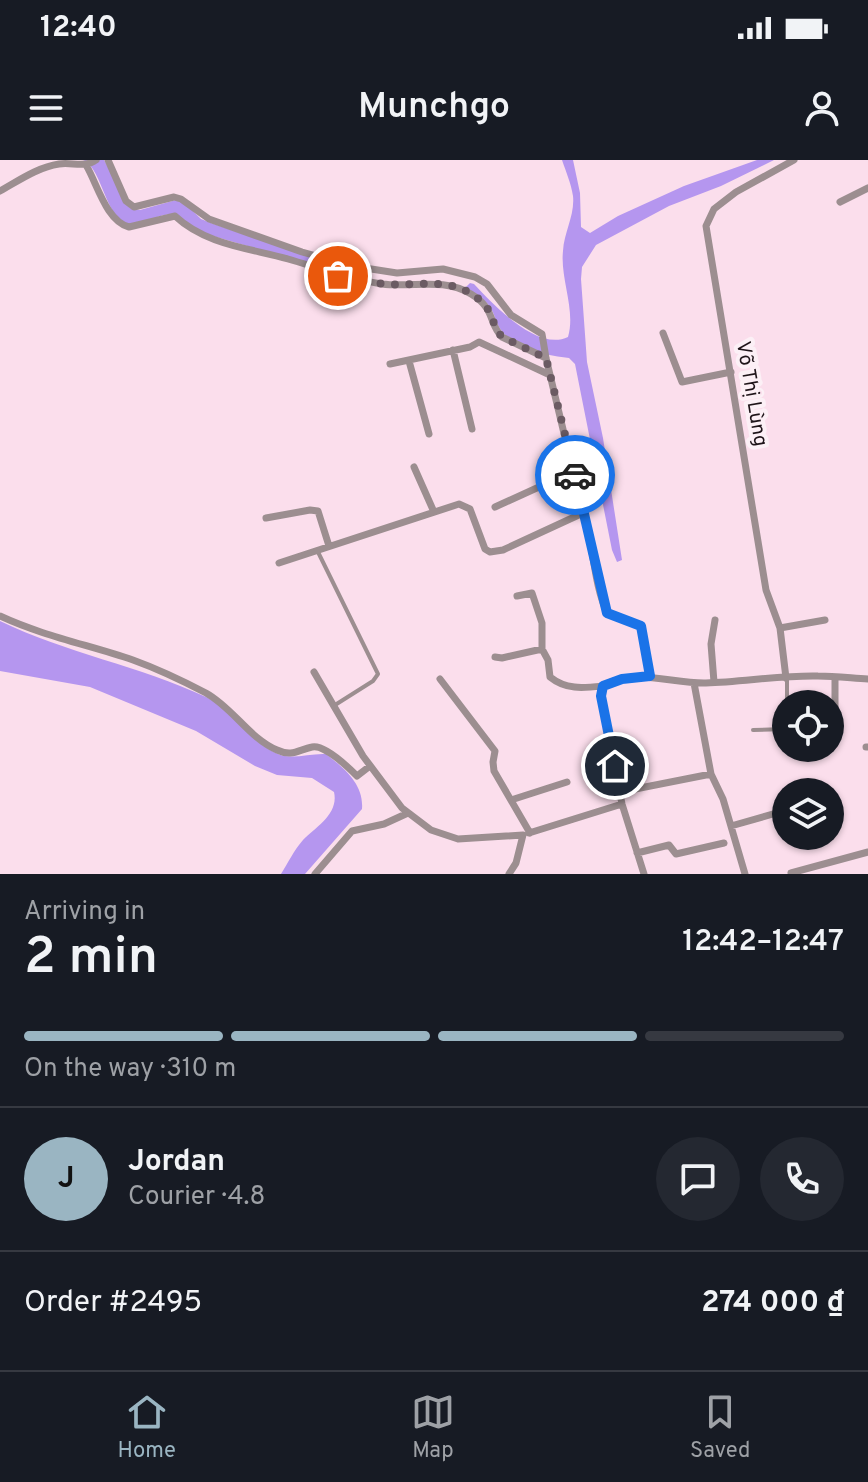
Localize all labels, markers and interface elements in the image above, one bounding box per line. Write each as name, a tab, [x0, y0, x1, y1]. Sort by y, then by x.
text: 12:40	[40, 10, 117, 47]
text: Munchgo	[358, 85, 510, 131]
icon: menu	[24, 86, 68, 130]
icon: person	[800, 86, 844, 130]
pin	[304, 242, 372, 310]
icon: bag	[316, 254, 360, 298]
street label: Võ Thị Lùng	[729, 339, 773, 449]
courier	[535, 435, 615, 515]
icon: car	[553, 453, 597, 497]
map controls	[772, 690, 844, 850]
button: locate	[772, 690, 844, 762]
pin	[581, 732, 649, 800]
icon: home	[593, 744, 637, 788]
button: layers	[772, 778, 844, 850]
text: Arriving in	[24, 896, 145, 929]
text: 12:42–12:47	[682, 924, 844, 961]
text: 2 min	[24, 926, 158, 992]
text: On the way · 310 m	[24, 1053, 236, 1086]
button: chat	[656, 1137, 740, 1221]
button: phone	[760, 1137, 844, 1221]
text: Jordan	[128, 1144, 225, 1181]
text: J	[58, 1161, 74, 1198]
text: Courier · 4.8	[128, 1181, 265, 1214]
text: Order #2495	[24, 1285, 202, 1322]
text: 274 000 ₫	[701, 1285, 844, 1322]
tab: Home	[118, 1390, 176, 1465]
tab: Map	[411, 1390, 455, 1465]
tab: Saved	[690, 1390, 750, 1465]

